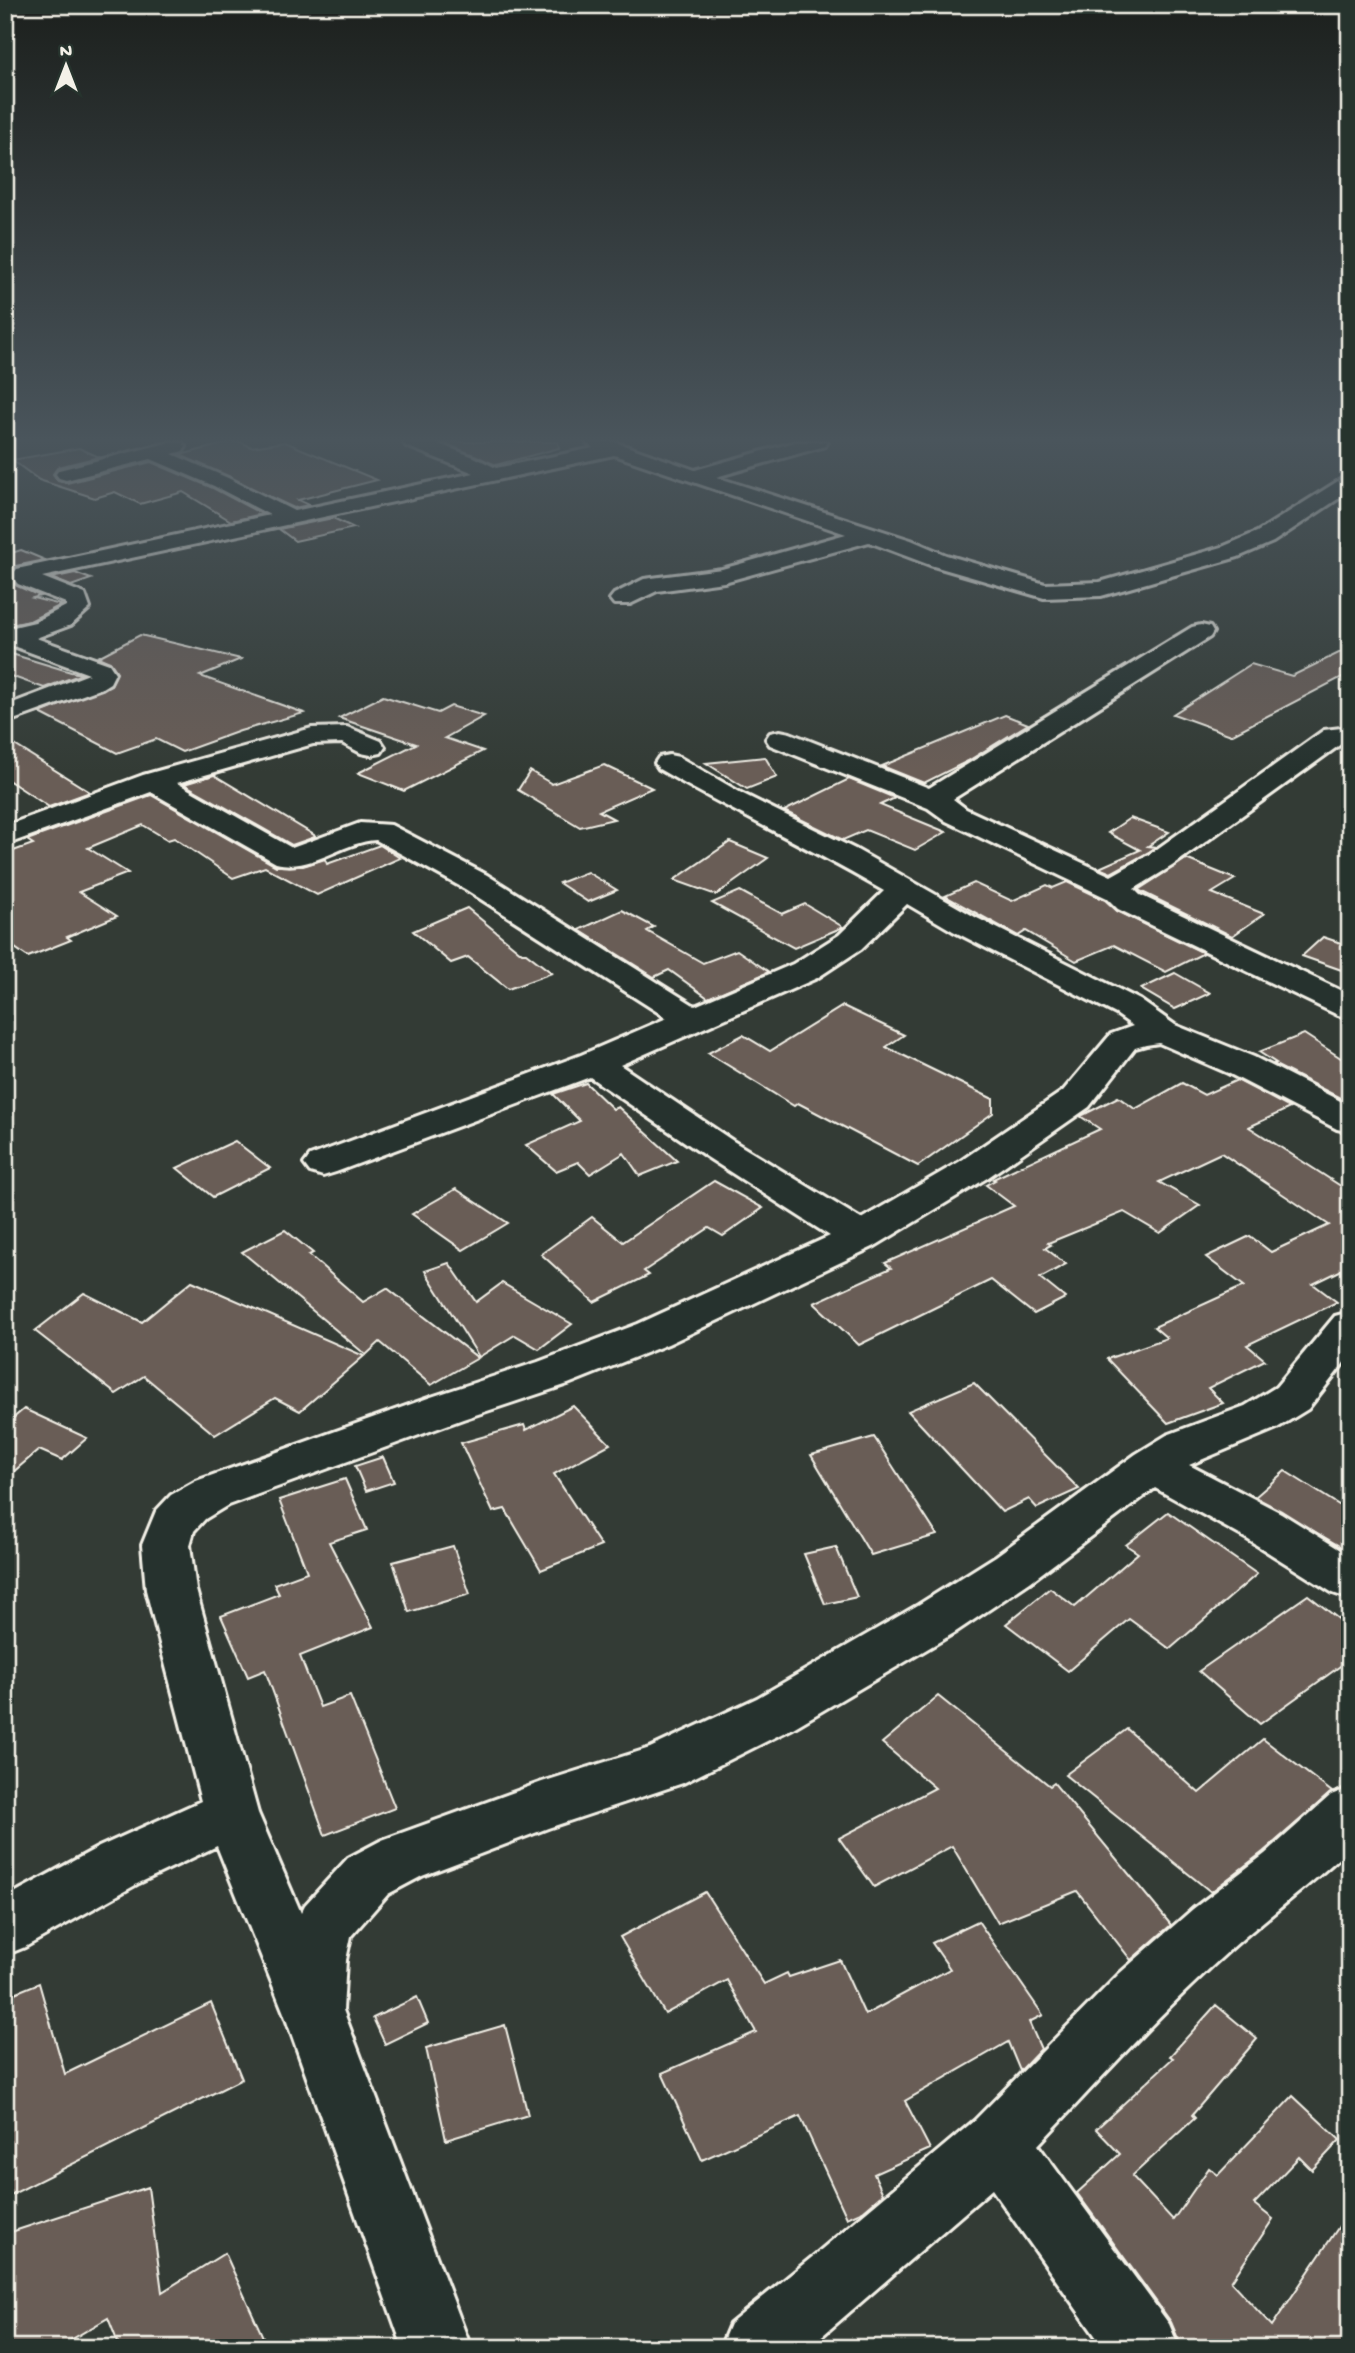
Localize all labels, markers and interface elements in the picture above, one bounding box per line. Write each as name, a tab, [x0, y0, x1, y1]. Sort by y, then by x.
north arrow	[32, 32, 102, 102]
text: N	[60, 41, 72, 64]

